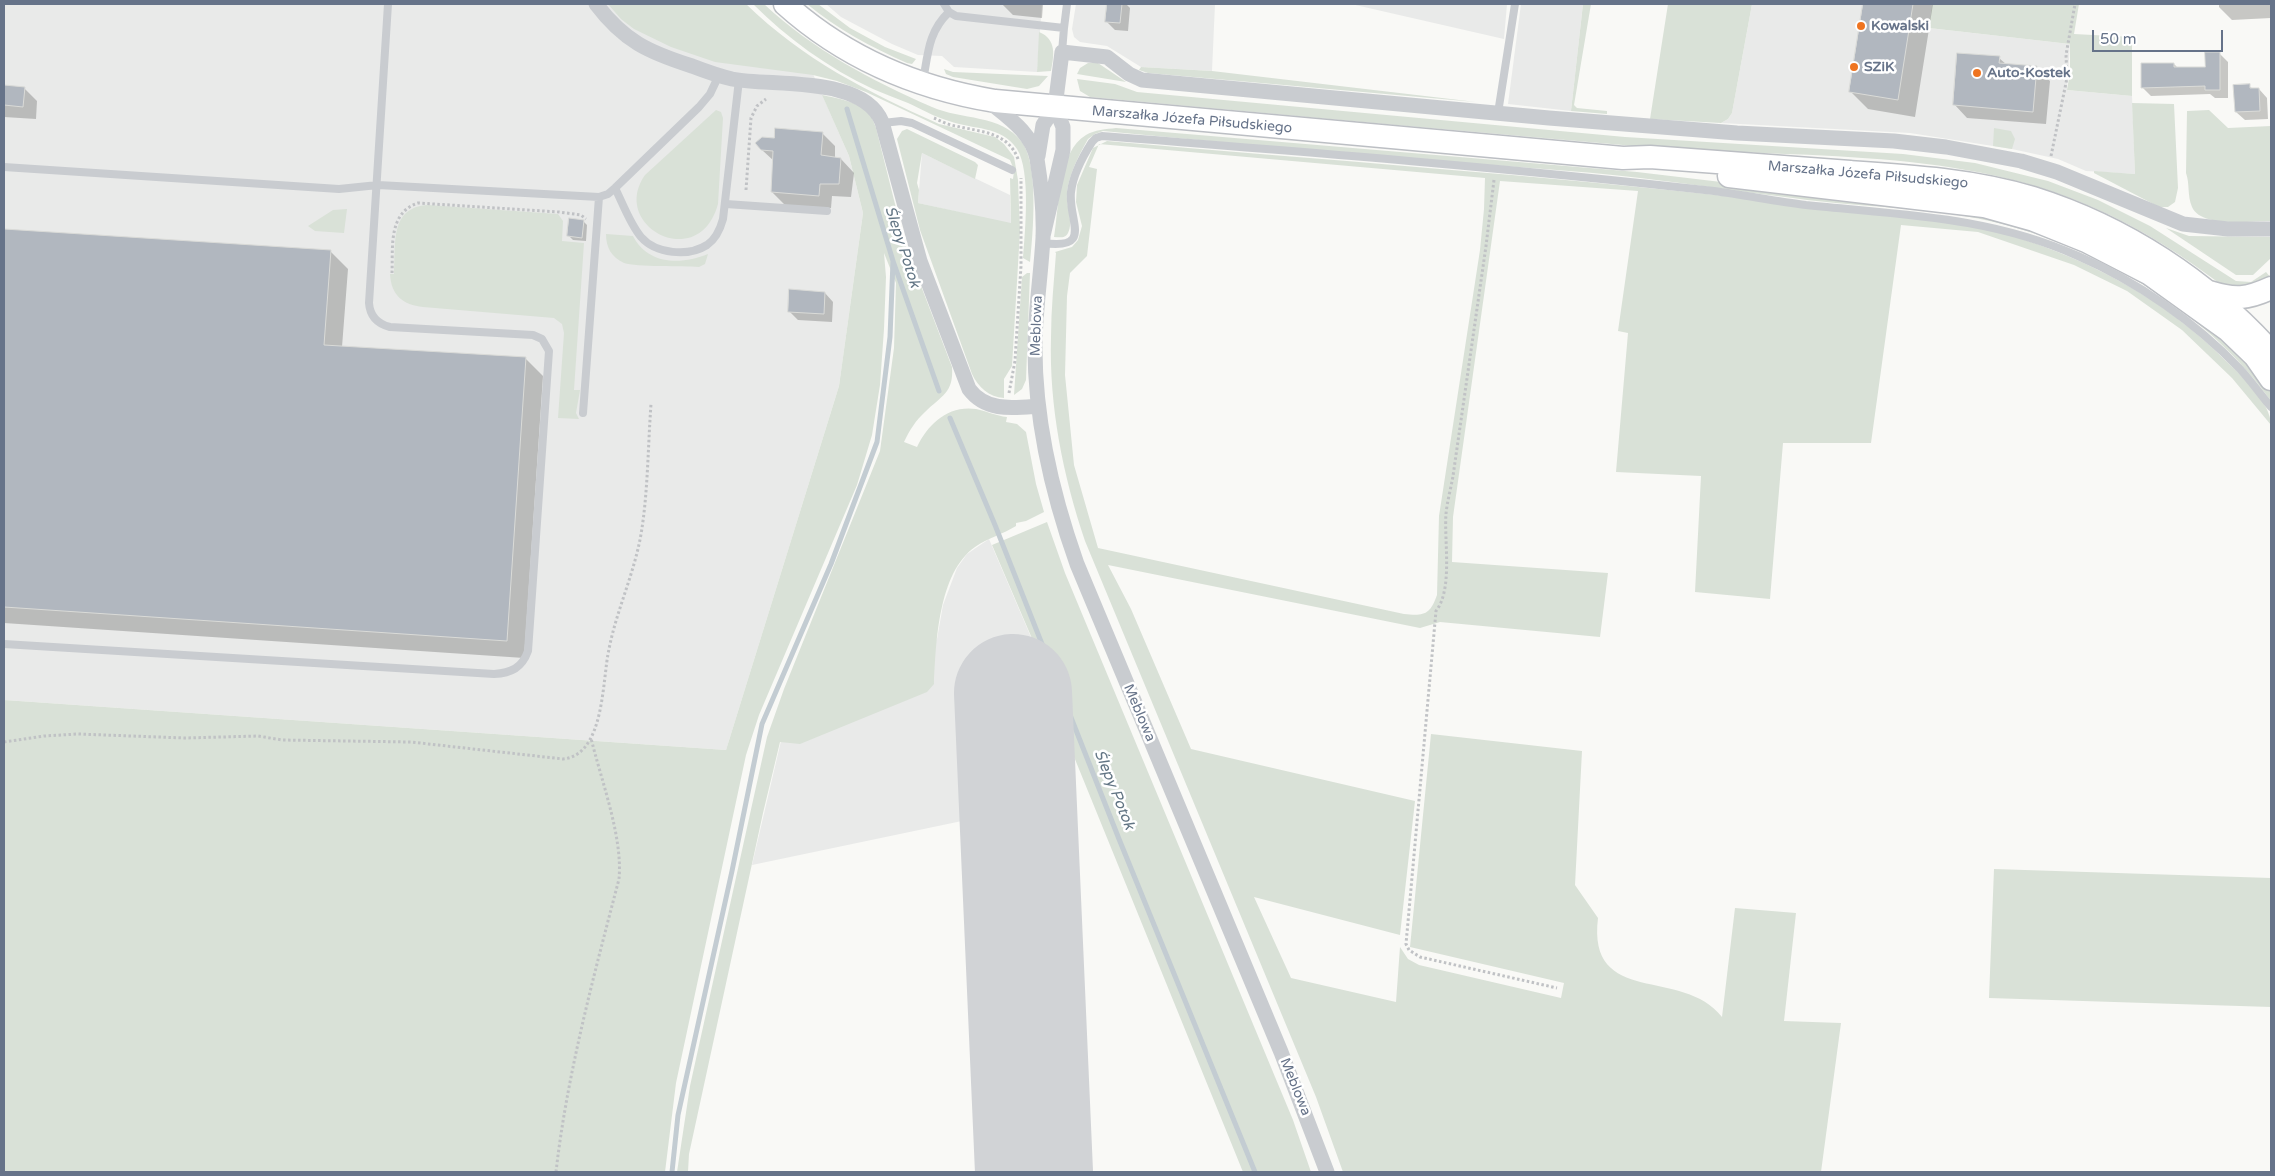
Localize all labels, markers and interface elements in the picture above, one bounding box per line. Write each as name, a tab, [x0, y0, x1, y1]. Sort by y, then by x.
place label: Kowalski	[1871, 18, 1929, 34]
marker: Kowalski	[1855, 20, 1867, 32]
scale bar	[2095, 20, 2226, 52]
text: 50 m	[2100, 30, 2137, 48]
place label: SZiK	[1864, 59, 1894, 75]
marker: SZiK	[1848, 61, 1860, 73]
place label: Auto-Kostek	[1987, 65, 2071, 81]
marker: Auto-Kostek	[1971, 67, 1983, 79]
street label: Marszałka Józefa Piłsudskiego	[1091, 103, 1293, 137]
street label: Marszałka Józefa Piłsudskiego	[1767, 158, 1969, 192]
water label: Ślepy Potok	[880, 204, 924, 290]
street label: Meblowa	[1028, 295, 1046, 357]
street label: Meblowa	[1119, 682, 1159, 744]
water label: Ślepy Potok	[1090, 747, 1138, 833]
street label: Meblowa	[1276, 1056, 1314, 1118]

